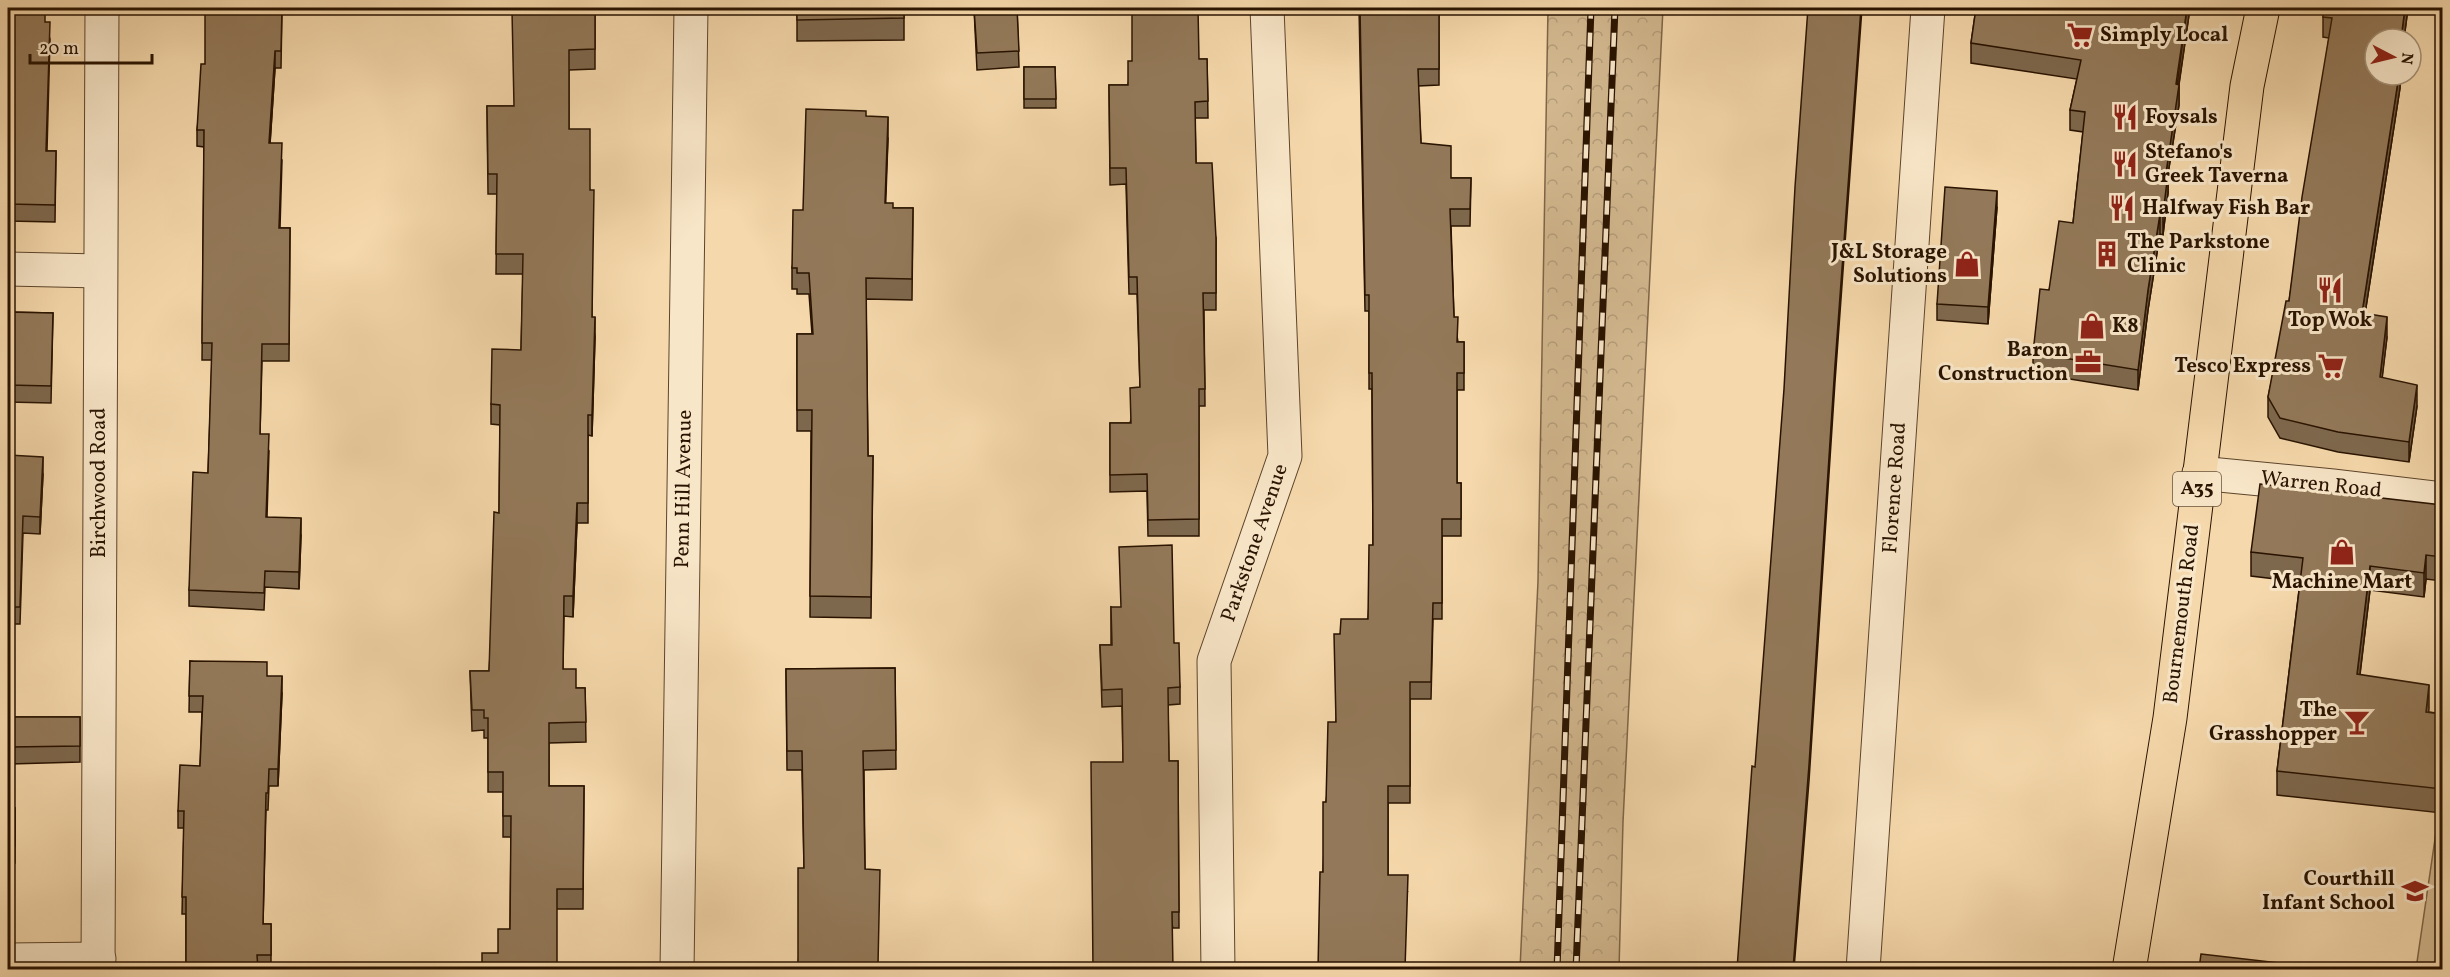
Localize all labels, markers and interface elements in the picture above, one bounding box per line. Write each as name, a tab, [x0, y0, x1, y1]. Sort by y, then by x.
supermarket icon: Simply Local	[2065, 20, 2095, 50]
place label: Simply Local	[2100, 21, 2228, 50]
scale bar	[30, 27, 152, 65]
north arrow	[2363, 27, 2423, 87]
text: 20 m	[39, 37, 79, 62]
text: N	[2394, 51, 2418, 66]
restaurant icon: Foysals	[2110, 102, 2140, 132]
place label: Foysals	[2145, 103, 2218, 132]
place label: Stefano's Greek Taverna	[2145, 138, 2289, 191]
restaurant icon: Stefano's Greek Taverna	[2110, 149, 2140, 179]
restaurant icon: Halfway Fish Bar	[2107, 193, 2137, 223]
place label: Halfway Fish Bar	[2142, 194, 2310, 223]
place label: The Parkstone Clinic	[2127, 228, 2270, 281]
place label: J&L Storage Solutions	[1830, 238, 1947, 291]
building icon: The Parkstone Clinic	[2092, 239, 2122, 269]
shop icon: J&L Storage Solutions	[1952, 249, 1982, 279]
restaurant icon: Top Wok	[2315, 275, 2345, 305]
place label: Top Wok	[2288, 306, 2373, 335]
shop icon: K8	[2077, 311, 2107, 341]
place label: K8	[2112, 312, 2139, 341]
place label: Baron Construction	[1938, 336, 2068, 389]
office icon: Baron Construction	[2073, 347, 2103, 377]
supermarket icon: Tesco Express	[2316, 351, 2346, 381]
place label: Tesco Express	[2174, 352, 2311, 381]
street label: Birchwood Road	[85, 408, 114, 558]
street label: Penn Hill Avenue	[668, 409, 700, 569]
street label: Florence Road	[1876, 421, 1914, 555]
street label: Parkstone Avenue	[1214, 460, 1296, 626]
street label: Warren Road	[2259, 464, 2383, 506]
road number: A35	[2173, 472, 2221, 506]
street label: Bournemouth Road	[2157, 523, 2207, 705]
shop icon: Machine Mart	[2327, 537, 2357, 567]
place label: Machine Mart	[2272, 568, 2412, 597]
place label: The Grasshopper	[2209, 696, 2337, 749]
bar icon: The Grasshopper	[2342, 707, 2372, 737]
place label: Courthill Infant School	[2262, 865, 2395, 918]
school or university icon: Courthill Infant School	[2400, 876, 2430, 906]

